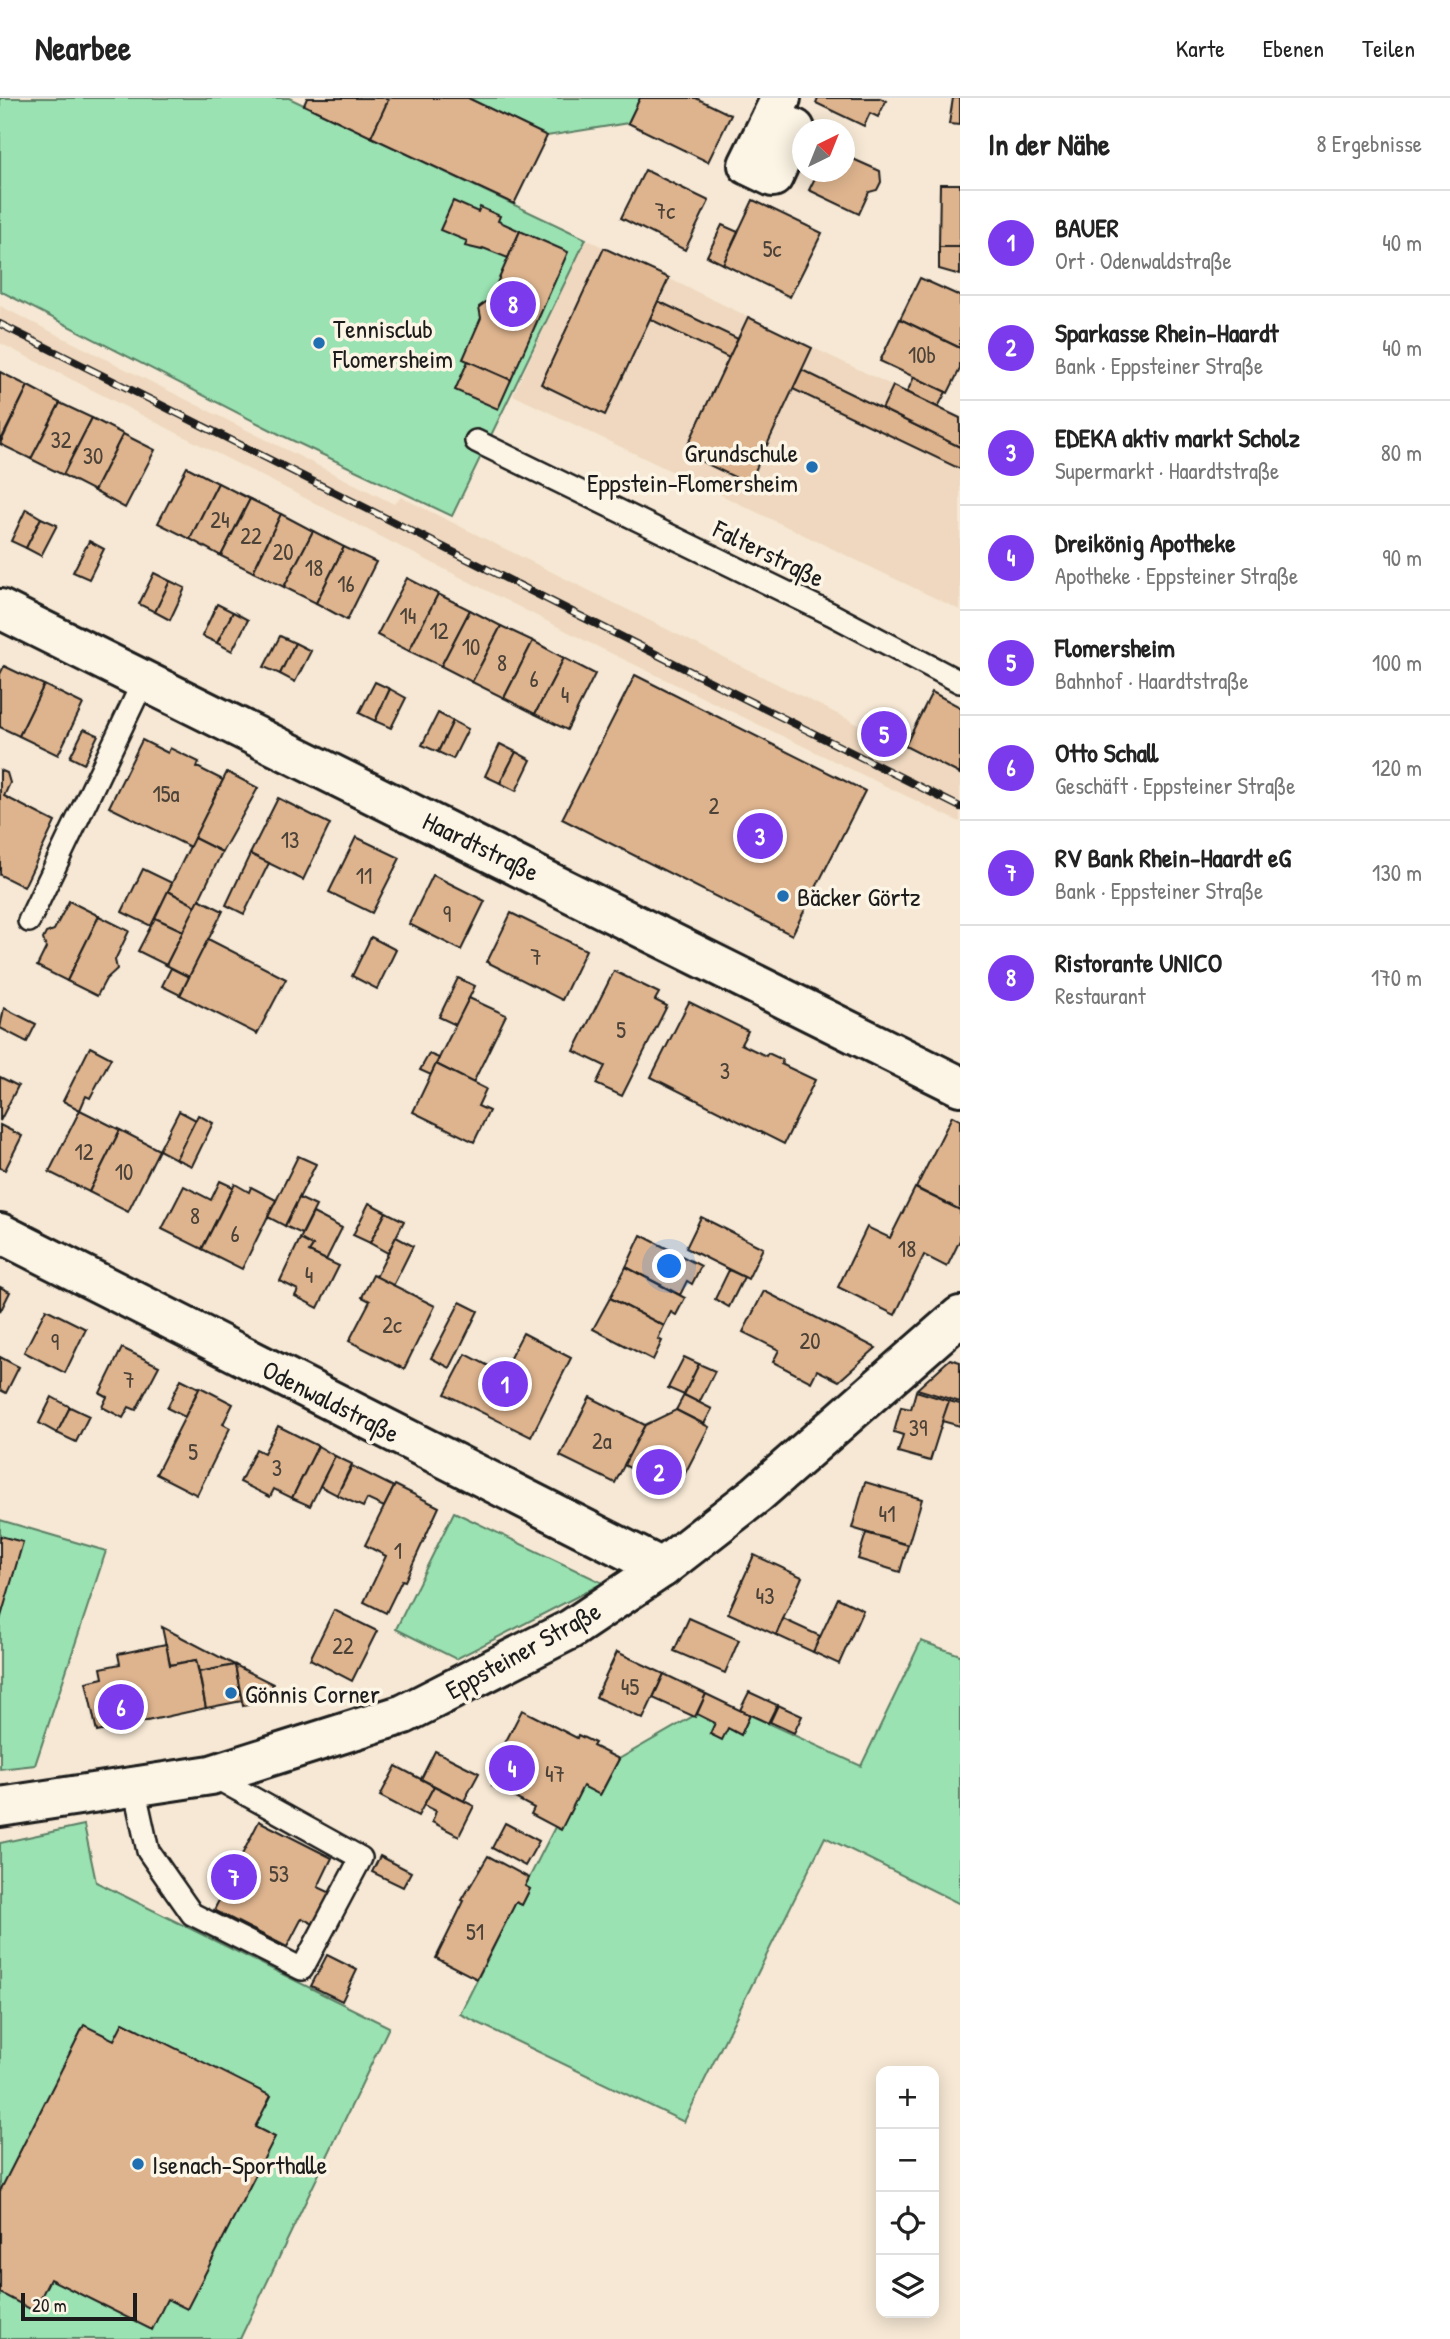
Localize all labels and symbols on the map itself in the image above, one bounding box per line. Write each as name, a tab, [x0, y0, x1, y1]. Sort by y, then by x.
north arrow	[792, 119, 855, 182]
house number: 7c	[655, 195, 675, 226]
house number: 5c	[763, 233, 781, 264]
pin: 8	[490, 278, 536, 330]
place label: Tennisclub Flomersheim	[332, 311, 453, 376]
marker: Tennisclub Flomersheim	[311, 335, 327, 351]
house number: 10b	[908, 339, 936, 370]
house number: 32	[50, 424, 72, 455]
place label: Grundschule Eppstein-Flomersheim	[587, 435, 798, 500]
house number: 30	[83, 440, 103, 471]
marker: Grundschule Eppstein-Flomersheim	[804, 459, 820, 475]
house number: 24	[210, 504, 230, 535]
street label: Falterstraße	[707, 511, 830, 595]
house number: 22	[240, 520, 262, 551]
house number: 20	[272, 536, 294, 567]
house number: 18	[305, 552, 323, 583]
house number: 16	[337, 568, 355, 599]
house number: 14	[400, 600, 416, 631]
house number: 12	[429, 615, 449, 646]
house number: 10	[462, 631, 480, 662]
house number: 8	[497, 647, 507, 678]
house number: 6	[529, 663, 539, 694]
house number: 4	[561, 679, 569, 710]
pin: 5	[861, 708, 907, 760]
house number: 15a	[152, 778, 180, 809]
house number: 2	[709, 790, 720, 821]
street label: Haardtstraße	[417, 803, 545, 889]
pin: 3	[737, 810, 783, 862]
house number: 13	[281, 824, 299, 855]
house number: 11	[356, 860, 372, 891]
place label: Bäcker Görtz	[797, 879, 921, 914]
marker: Bäcker Görtz	[775, 888, 791, 904]
house number: 9	[443, 898, 451, 929]
house number: 7	[530, 941, 542, 972]
house number: 5	[616, 1014, 626, 1045]
house number: 3	[720, 1055, 730, 1086]
house number: 12	[74, 1136, 94, 1167]
house number: 10	[115, 1156, 133, 1187]
house number: 8	[190, 1200, 200, 1231]
house number: 6	[230, 1218, 240, 1249]
house number: 18	[898, 1233, 916, 1264]
your location	[652, 1249, 686, 1283]
house number: 4	[305, 1259, 313, 1290]
house number: 2c	[382, 1309, 402, 1340]
house number: 20	[799, 1325, 821, 1356]
house number: 9	[51, 1326, 59, 1357]
street label: Odenwaldstraße	[257, 1352, 405, 1450]
pin: 1	[482, 1358, 528, 1410]
house number: 7	[123, 1364, 135, 1395]
house number: 39	[909, 1412, 927, 1443]
house number: 2a	[592, 1425, 612, 1456]
house number: 5	[188, 1436, 198, 1467]
pin: 2	[636, 1446, 682, 1498]
house number: 3	[272, 1452, 282, 1483]
house number: 41	[879, 1498, 895, 1529]
house number: 1	[394, 1535, 402, 1566]
house number: 43	[756, 1580, 774, 1611]
street label: Eppsteiner Straße	[439, 1593, 607, 1707]
house number: 22	[332, 1630, 354, 1661]
house number: 45	[621, 1671, 639, 1702]
place label: Gönnis Corner	[245, 1676, 380, 1711]
pin: 6	[98, 1681, 144, 1733]
marker: Gönnis Corner	[223, 1685, 239, 1701]
pin: 4	[489, 1742, 535, 1794]
house number: 47	[545, 1758, 565, 1789]
pin: 7	[211, 1851, 257, 1903]
house number: 53	[269, 1858, 289, 1889]
house number: 51	[466, 1916, 484, 1947]
place label: Isenach-Sporthalle	[152, 2147, 327, 2182]
marker: Isenach-Sporthalle	[130, 2156, 146, 2172]
scale bar	[21, 2290, 136, 2322]

